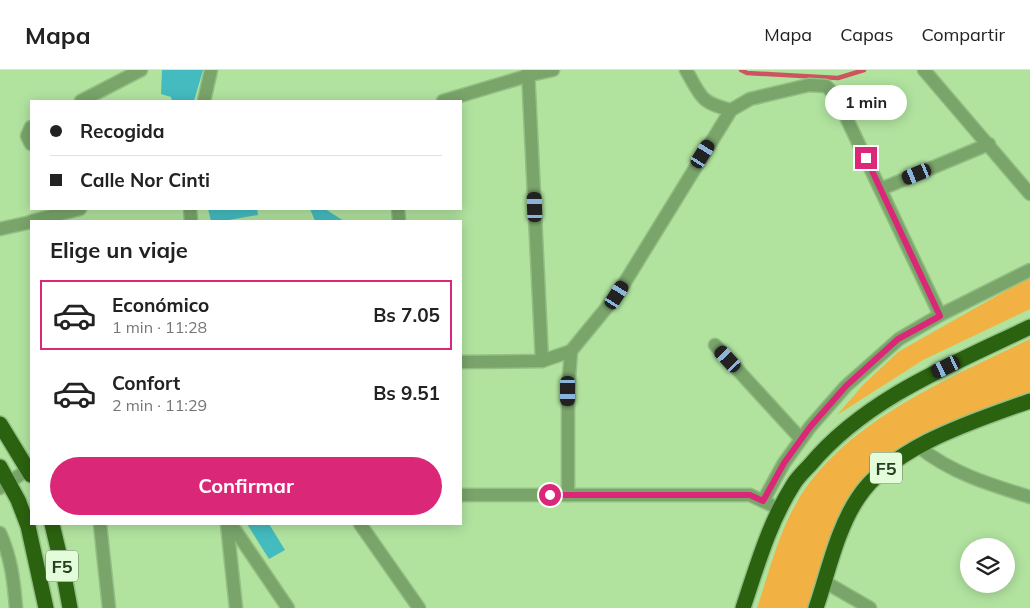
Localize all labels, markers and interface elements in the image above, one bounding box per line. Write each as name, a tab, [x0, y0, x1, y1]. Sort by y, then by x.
text: Mapa	[25, 20, 91, 50]
text: Mapa	[764, 23, 812, 46]
text: Capas	[840, 23, 894, 46]
text: Compartir	[922, 23, 1005, 46]
callout: 1 min	[825, 86, 907, 121]
text: 1 min	[845, 92, 887, 112]
text: Recogida	[80, 119, 164, 143]
car	[688, 137, 717, 171]
route end	[855, 147, 877, 169]
car	[900, 161, 933, 187]
text: Calle Nor Cinti	[80, 168, 210, 192]
car	[526, 192, 543, 222]
text: Elige un viaje	[50, 236, 188, 264]
car	[602, 278, 631, 312]
icon: car	[52, 293, 97, 338]
text: Económico	[112, 293, 209, 317]
text: Bs 7.05	[373, 303, 440, 327]
text: 1 min · 11:28	[112, 317, 207, 337]
car	[712, 343, 743, 375]
car	[929, 354, 962, 380]
icon: car	[52, 371, 97, 416]
text: Confort	[112, 371, 180, 395]
car	[560, 376, 575, 406]
text: Bs 9.51	[373, 381, 440, 405]
text: 2 min · 11:29	[112, 395, 207, 415]
road number: F5	[870, 452, 902, 483]
button: Confirmar	[50, 457, 442, 515]
route start	[539, 484, 561, 506]
map controls	[960, 538, 1015, 593]
button: layers	[960, 538, 1015, 593]
road number: F5	[46, 551, 78, 582]

